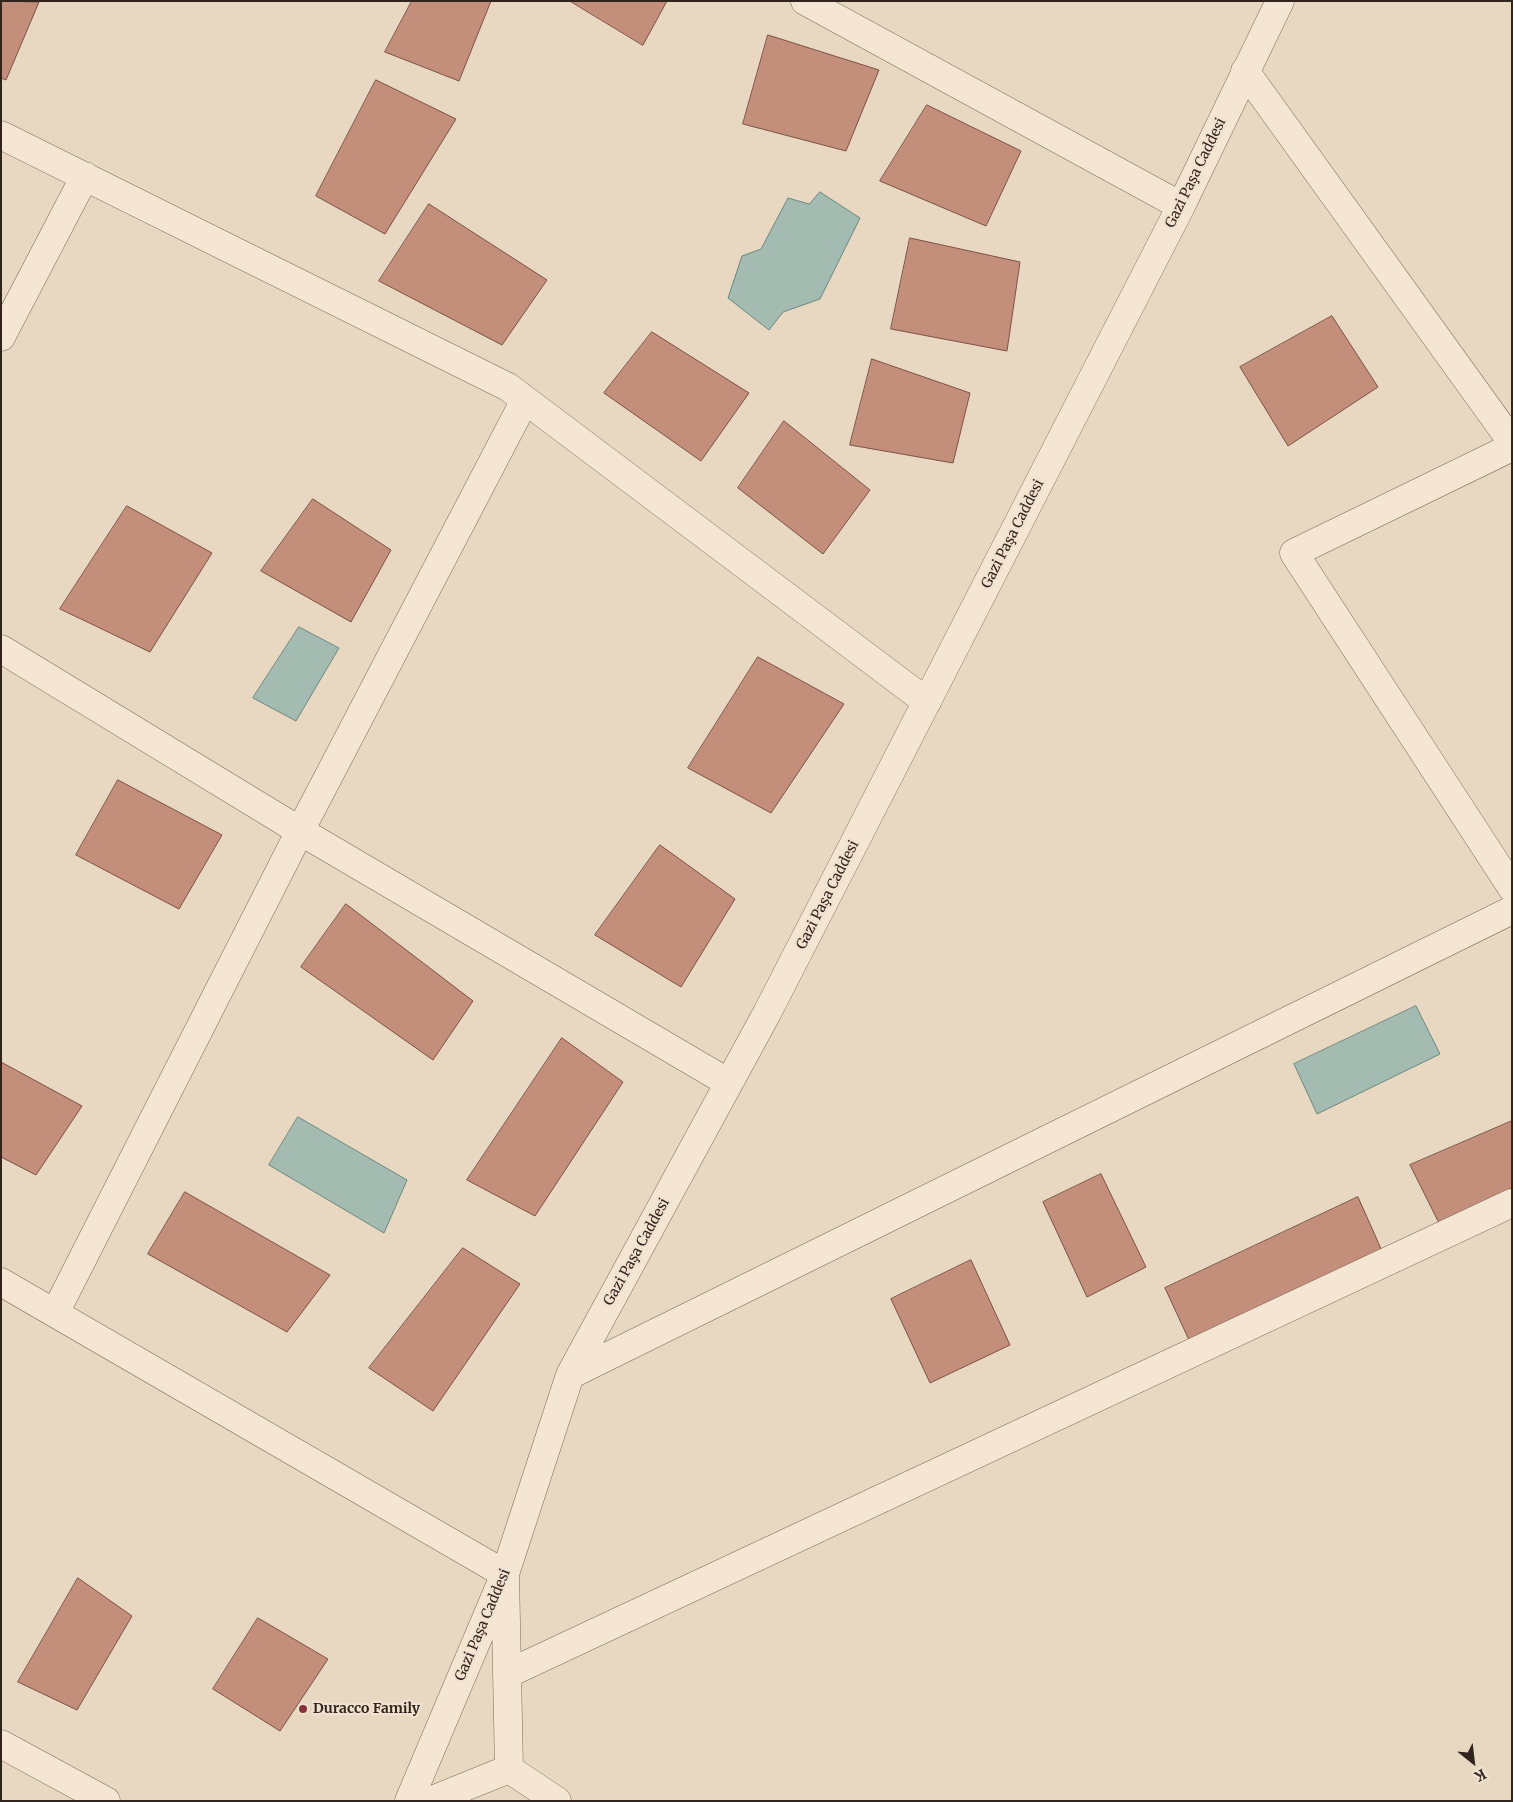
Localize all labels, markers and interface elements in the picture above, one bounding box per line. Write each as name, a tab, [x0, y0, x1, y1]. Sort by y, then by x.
street label: Gazi Paşa Caddesi	[1162, 115, 1230, 231]
street label: Gazi Paşa Caddesi	[978, 477, 1048, 591]
street label: Gazi Paşa Caddesi	[793, 838, 863, 952]
street label: Gazi Paşa Caddesi	[601, 1195, 673, 1309]
street label: Gazi Paşa Caddesi	[452, 1566, 514, 1684]
place label: Duracco Family	[313, 1701, 420, 1717]
marker: Duracco Family	[297, 1703, 309, 1715]
north arrow	[1448, 1737, 1498, 1787]
text: K	[1471, 1765, 1489, 1786]

